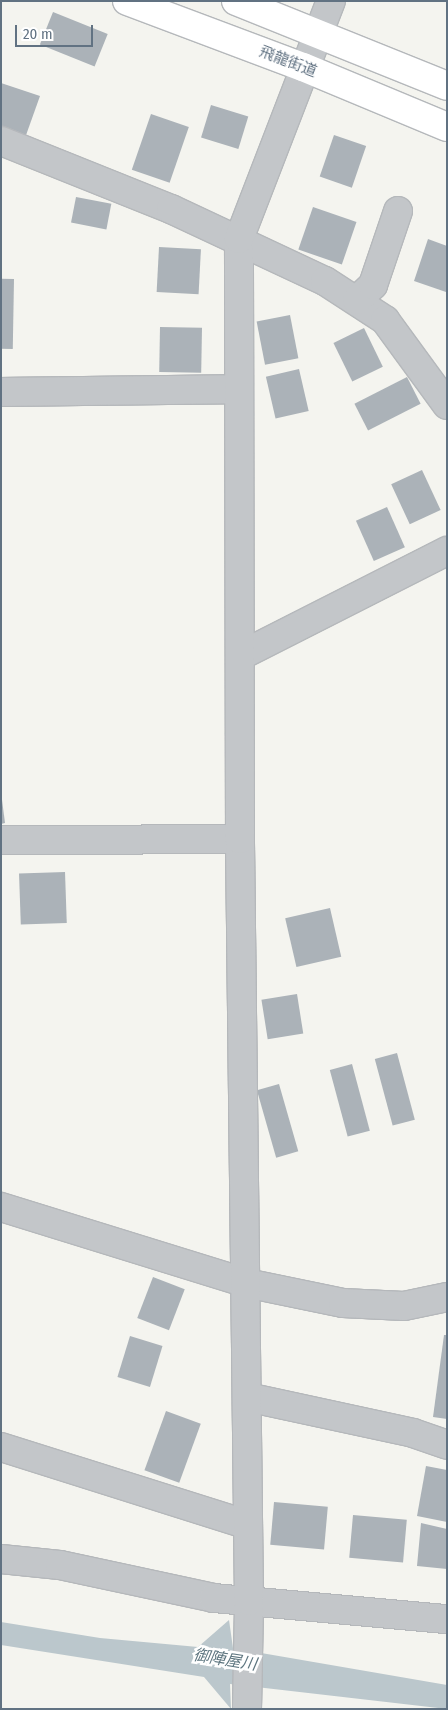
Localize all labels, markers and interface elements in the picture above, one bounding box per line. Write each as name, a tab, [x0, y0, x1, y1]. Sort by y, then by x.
scale bar	[18, 15, 95, 47]
text: 20 m	[23, 25, 53, 43]
street label: 飛龍街道	[257, 43, 319, 81]
water label: 御陣屋川	[192, 1646, 258, 1674]

